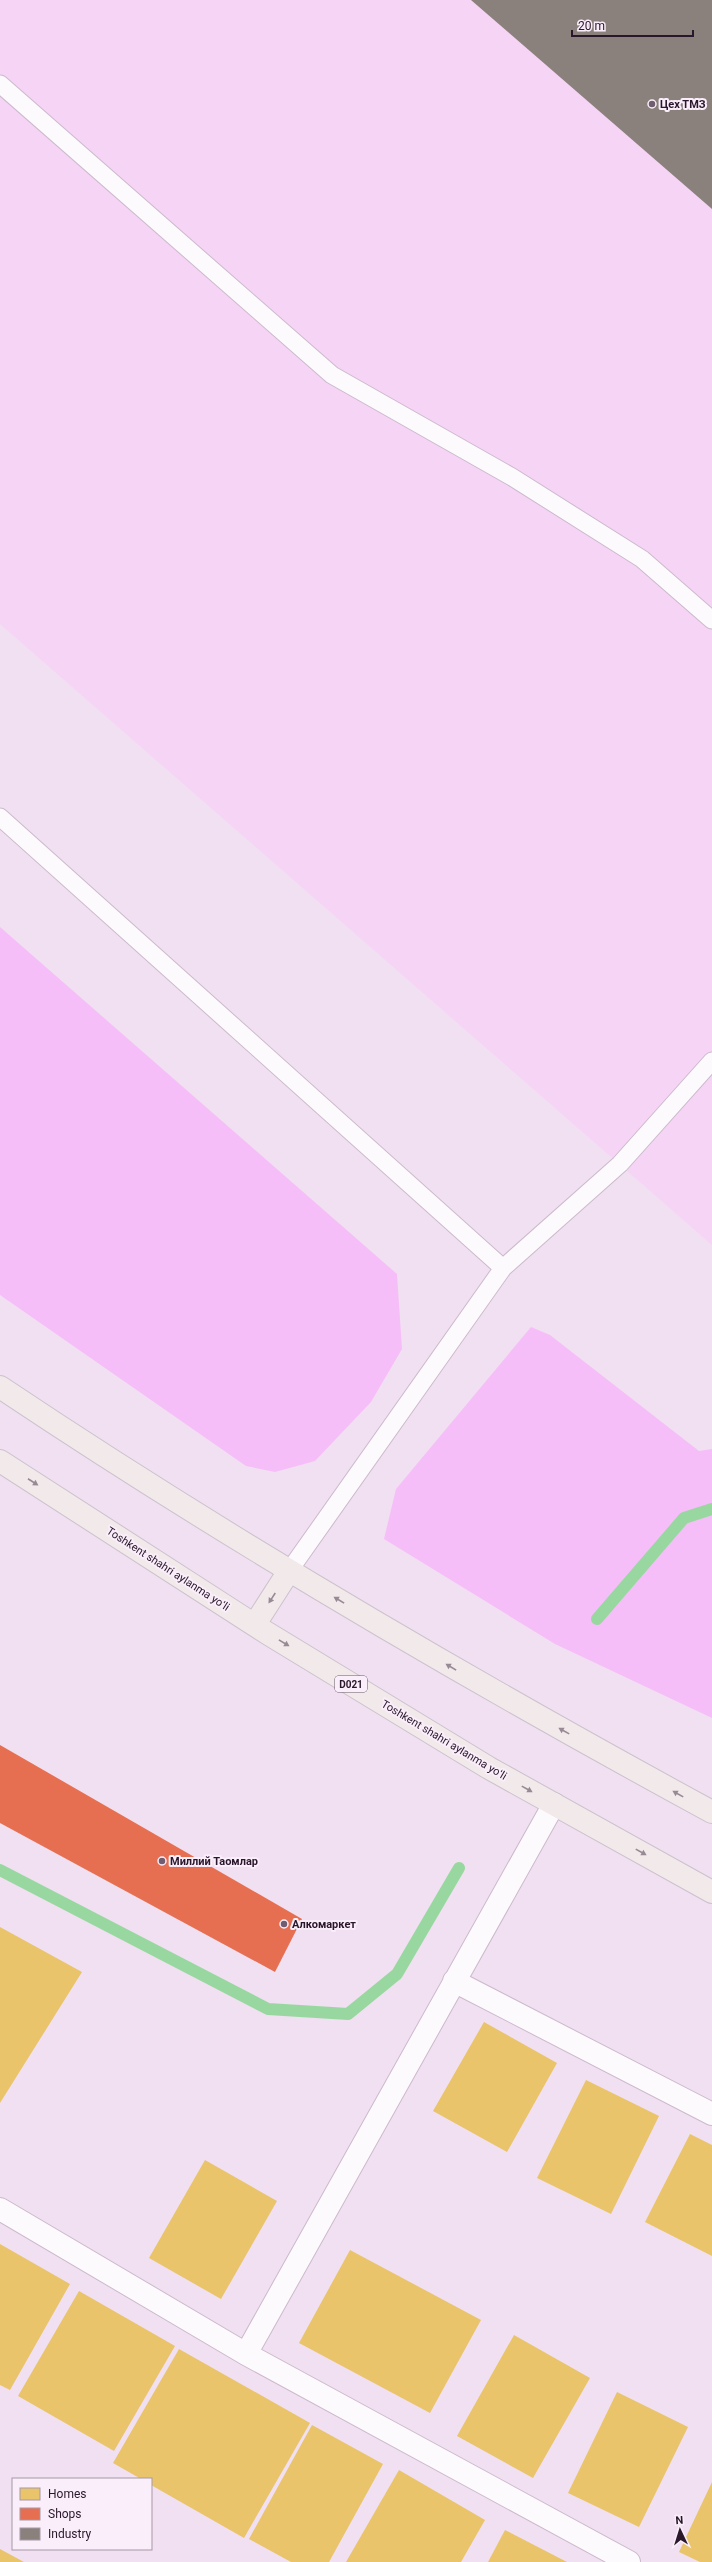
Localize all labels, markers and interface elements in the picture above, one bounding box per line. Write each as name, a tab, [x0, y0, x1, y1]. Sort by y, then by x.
scale bar	[572, 12, 693, 38]
text: 20 m	[578, 19, 605, 33]
place label: Цех ТМЗ	[660, 98, 706, 111]
marker: Цех ТМЗ	[647, 99, 657, 109]
one-way arrow	[28, 1478, 38, 1486]
street label: Toshkent shahri aylanma yoʻli	[104, 1524, 232, 1614]
one-way arrow	[268, 1592, 276, 1603]
one-way arrow	[333, 1597, 345, 1604]
one-way arrow	[279, 1639, 289, 1647]
one-way arrow	[445, 1663, 457, 1670]
road number: D021	[335, 1676, 367, 1692]
street label: Toshkent shahri aylanma yoʻli	[379, 1697, 509, 1783]
one-way arrow	[558, 1728, 570, 1735]
one-way arrow	[521, 1786, 533, 1792]
one-way arrow	[672, 1790, 684, 1797]
one-way arrow	[635, 1849, 647, 1855]
place label: Миллий Таомлар	[170, 1855, 258, 1868]
marker: Миллий Таомлар	[157, 1856, 167, 1866]
place label: Алкомаркет	[292, 1918, 356, 1931]
marker: Алкомаркет	[279, 1919, 289, 1929]
legend	[12, 2478, 152, 2550]
text: Homes	[48, 2487, 86, 2501]
text: Shops	[48, 2507, 82, 2521]
north arrow	[660, 2510, 700, 2550]
text: N	[675, 2514, 684, 2527]
text: Industry	[48, 2527, 92, 2541]

